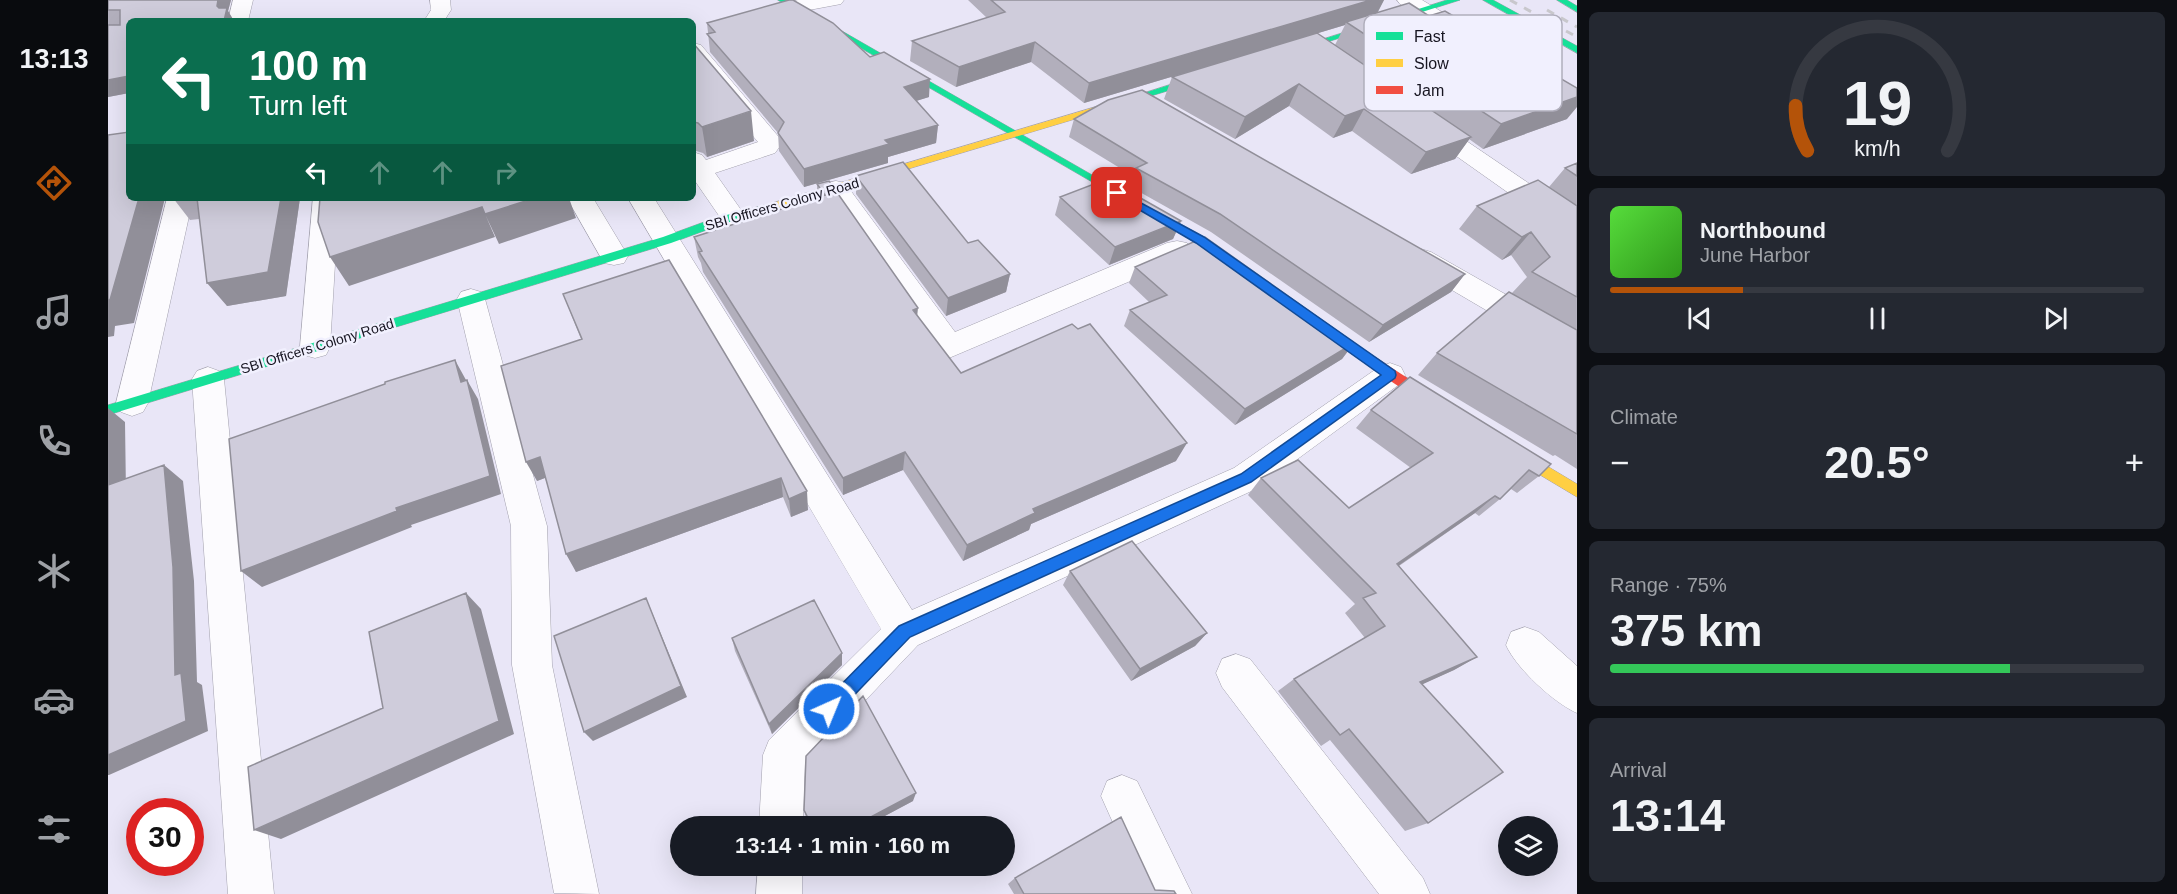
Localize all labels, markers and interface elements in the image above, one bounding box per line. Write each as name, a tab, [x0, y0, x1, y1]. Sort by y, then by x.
legend	[1364, 15, 1562, 111]
text: Fast	[1414, 28, 1446, 45]
icon: left	[150, 42, 228, 120]
text: 100 m	[249, 42, 368, 89]
text: 13:13	[19, 44, 89, 74]
text: Slow	[1414, 55, 1449, 72]
text: 19	[1842, 69, 1912, 138]
text: Jam	[1414, 82, 1444, 99]
text: Turn left	[249, 91, 347, 121]
text: km/h	[1854, 138, 1900, 162]
icon: left	[300, 156, 333, 189]
icon: ahead	[363, 156, 396, 189]
icon: ahead	[426, 156, 459, 189]
icon: right	[489, 156, 522, 189]
icon: directions	[33, 162, 75, 204]
pin	[1091, 167, 1142, 218]
street label: SBI Officers Colony Road	[703, 174, 861, 234]
icon: arrive	[1100, 176, 1133, 209]
text: Northbound	[1700, 218, 1826, 243]
text: June Harbor	[1700, 244, 1810, 266]
icon: music	[33, 291, 75, 333]
icon: previous	[1683, 302, 1716, 335]
icon: pause	[1861, 302, 1894, 335]
icon: next	[2039, 302, 2072, 335]
street label: SBI Officers Colony Road	[239, 315, 395, 377]
text: Climate	[1610, 406, 1678, 428]
icon: phone	[33, 420, 75, 462]
text: 20.5°	[1824, 437, 1930, 488]
text: −	[1610, 444, 1629, 481]
text: +	[2125, 444, 2144, 481]
icon: climate	[33, 550, 75, 592]
text: Range · 75%	[1610, 574, 1727, 596]
text: 375 km	[1610, 605, 1763, 656]
position arrow	[797, 677, 861, 741]
icon: car	[33, 679, 75, 721]
text: Arrival	[1610, 759, 1667, 781]
text: 13:14	[1610, 790, 1725, 841]
speed limit sign: 30	[126, 798, 204, 876]
icon: filters	[33, 808, 75, 850]
map controls	[1498, 816, 1558, 876]
button: layers	[1498, 816, 1558, 876]
text: 13:14 · 1 min · 160 m	[735, 833, 950, 858]

